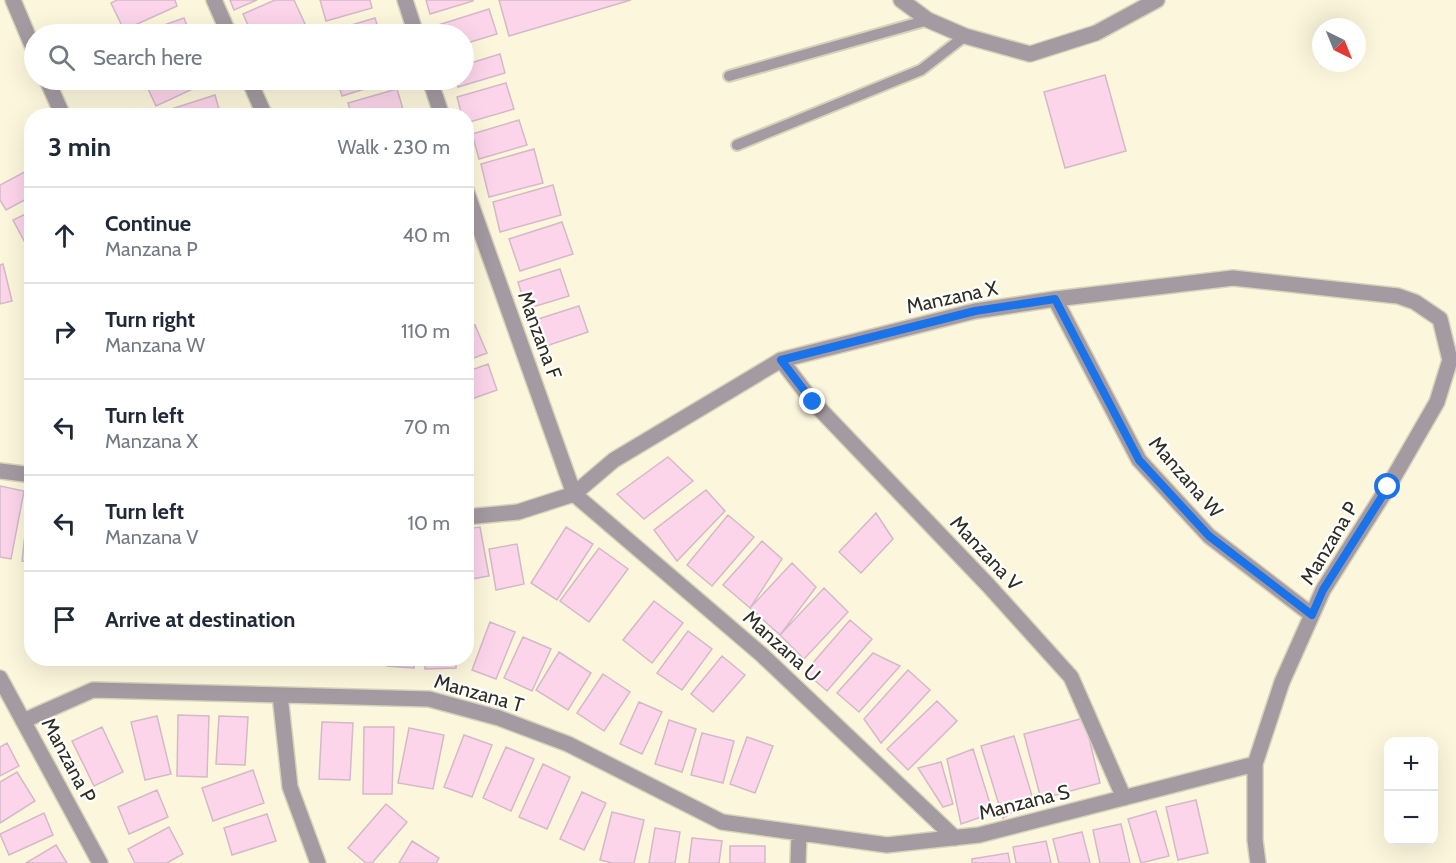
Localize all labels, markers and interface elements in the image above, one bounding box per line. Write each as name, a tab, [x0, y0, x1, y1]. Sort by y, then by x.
north arrow	[1312, 18, 1366, 72]
search box	[24, 24, 474, 90]
icon: search	[45, 41, 78, 74]
text: Search here	[93, 44, 202, 71]
text: 3 min	[48, 131, 111, 163]
text: Walk · 230 m	[338, 135, 450, 159]
text: Continue	[105, 210, 191, 237]
icon: ahead	[48, 219, 81, 252]
text: 40 m	[402, 223, 450, 247]
text: Manzana P	[105, 237, 198, 261]
street label: Manzana X	[904, 276, 1000, 318]
street label: Manzana F	[513, 288, 567, 383]
text: Turn right	[105, 306, 195, 333]
icon: right	[48, 315, 81, 348]
text: 110 m	[401, 319, 450, 343]
text: Manzana W	[105, 333, 205, 357]
route end	[799, 388, 825, 414]
text: Turn left	[105, 402, 184, 429]
icon: left	[48, 411, 81, 444]
text: 70 m	[404, 415, 450, 439]
text: Manzana X	[105, 429, 198, 453]
street label: Manzana W	[1144, 431, 1228, 523]
route start	[1374, 473, 1400, 499]
street label: Manzana P	[1295, 497, 1363, 589]
text: Turn left	[105, 498, 184, 525]
icon: left	[48, 507, 81, 540]
text: 10 m	[407, 511, 450, 535]
street label: Manzana V	[945, 511, 1027, 596]
text: Manzana V	[105, 525, 198, 549]
icon: arrive	[48, 603, 81, 636]
street label: Manzana U	[738, 605, 826, 687]
text: Arrive at destination	[105, 606, 295, 633]
street label: Manzana T	[432, 669, 527, 717]
street label: Manzana P	[37, 713, 101, 807]
map controls	[1384, 737, 1438, 845]
button: +	[1384, 737, 1438, 791]
street label: Manzana S	[976, 779, 1072, 825]
button: −	[1384, 791, 1438, 845]

